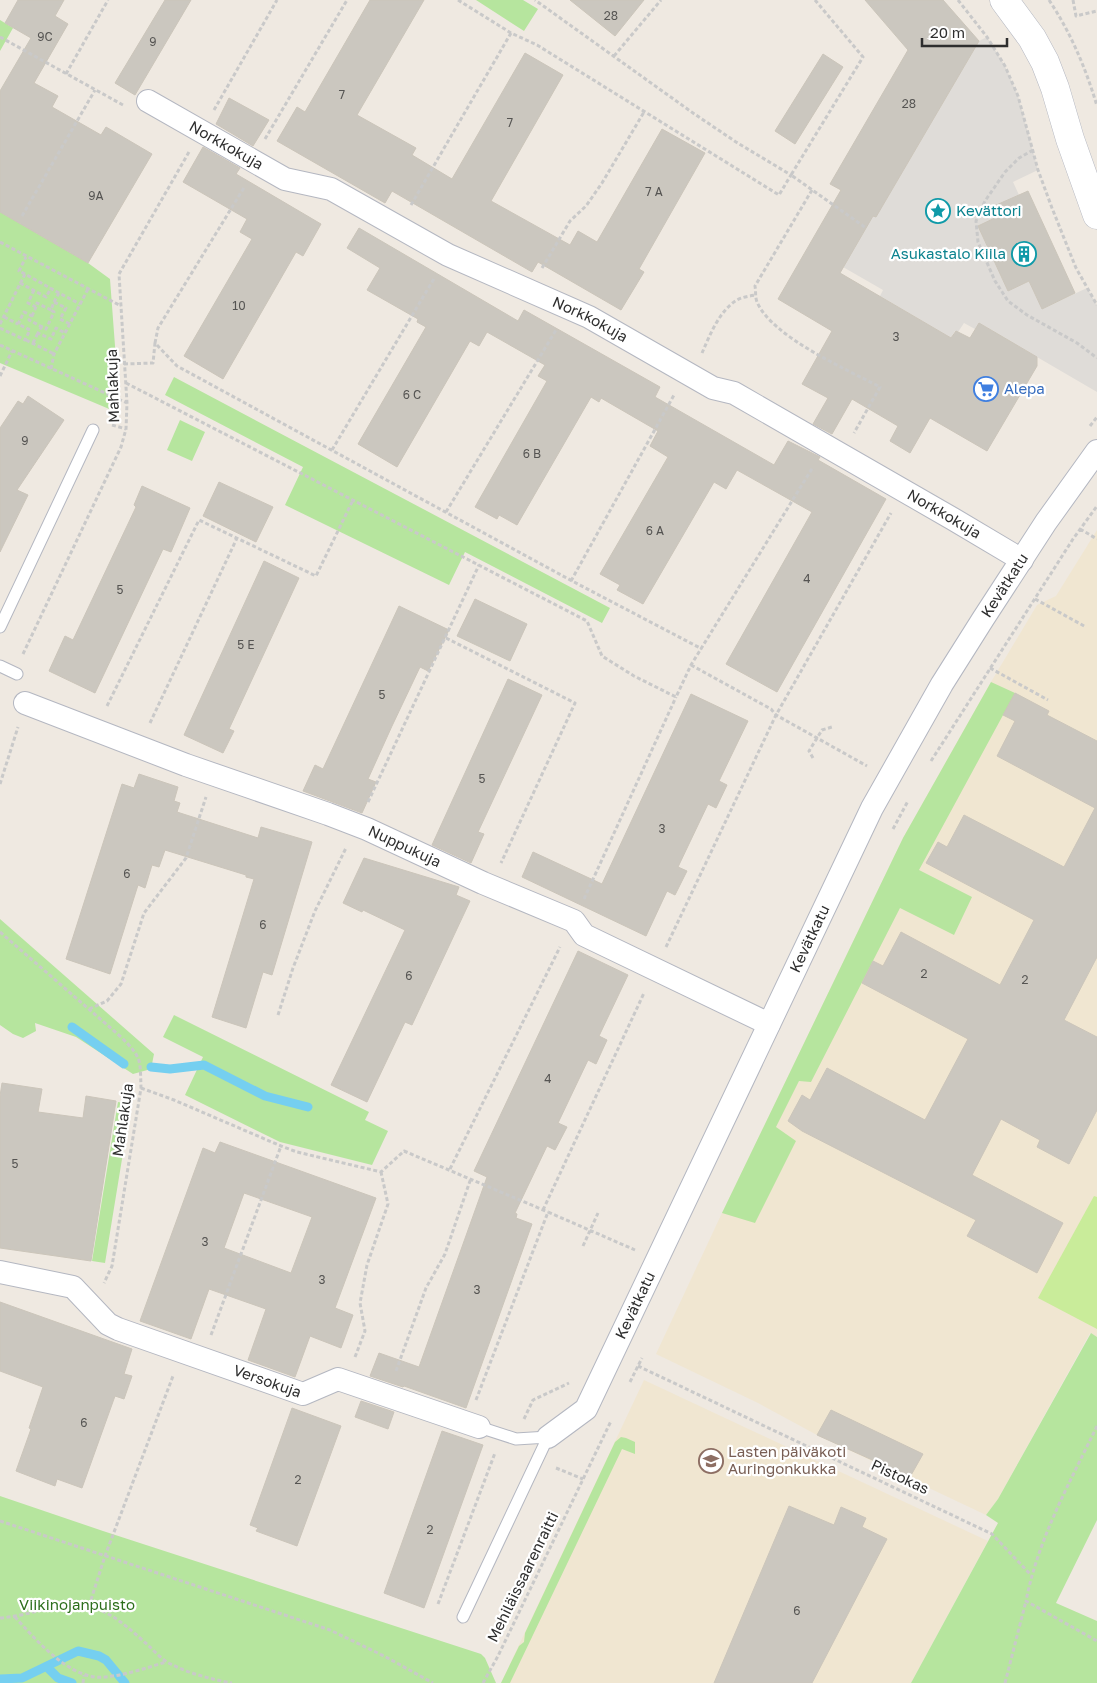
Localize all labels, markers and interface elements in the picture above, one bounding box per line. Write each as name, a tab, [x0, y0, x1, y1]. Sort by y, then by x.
house number: 28	[604, 8, 618, 23]
scale bar	[922, 15, 1007, 47]
text: 20 m	[930, 23, 965, 41]
house number: 9C	[37, 29, 53, 44]
house number: 9	[149, 34, 157, 49]
house number: 7	[339, 87, 345, 102]
house number: 28	[902, 96, 916, 111]
house number: 7	[507, 115, 513, 130]
street label: Norkkokuja	[187, 117, 267, 173]
house number: 7 A	[645, 184, 663, 199]
house number: 9A	[88, 188, 104, 203]
place icon: Kevättori	[925, 198, 951, 224]
place label: Kevättori	[956, 201, 1022, 219]
building icon: Asukastalo Kiila	[1011, 241, 1037, 267]
place label: Asukastalo Kiila	[891, 244, 1006, 262]
street label: Norkkokuja	[550, 292, 631, 345]
house number: 10	[232, 298, 246, 313]
house number: 3	[892, 329, 900, 344]
street label: Mahlakuja	[102, 349, 122, 423]
supermarket icon: Alepa	[973, 376, 999, 402]
place label: Alepa	[1004, 379, 1045, 397]
house number: 6 C	[403, 387, 421, 402]
house number: 9	[21, 433, 29, 448]
house number: 6 B	[523, 446, 541, 461]
street label: Norkkokuja	[905, 485, 985, 542]
house number: 6 A	[646, 523, 664, 538]
street label: Kevätkatu	[977, 550, 1031, 620]
house number: 4	[803, 571, 811, 586]
house number: 5	[117, 582, 124, 597]
house number: 5 E	[237, 637, 255, 652]
house number: 5	[379, 687, 386, 702]
house number: 5	[479, 771, 486, 786]
street label: Nuppukuja	[366, 821, 444, 870]
house number: 3	[658, 821, 666, 836]
house number: 6	[123, 866, 131, 881]
street label: Kevätkatu	[785, 902, 833, 975]
house number: 6	[259, 917, 267, 932]
house number: 2	[921, 966, 928, 981]
house number: 6	[405, 968, 413, 983]
house number: 2	[1022, 972, 1029, 987]
house number: 4	[544, 1071, 552, 1086]
street label: Mahlakuja	[108, 1082, 136, 1158]
house number: 5	[12, 1156, 19, 1171]
house number: 3	[201, 1234, 209, 1249]
street label: Kevätkatu	[611, 1268, 658, 1342]
house number: 3	[318, 1272, 326, 1287]
house number: 3	[473, 1282, 481, 1297]
street label: Versokuja	[231, 1360, 304, 1401]
house number: 6	[80, 1415, 88, 1430]
place label: Lasten päiväkoti Auringonkukka	[728, 1442, 846, 1477]
school or university icon: Lasten päiväkoti Auringonkukka	[698, 1448, 724, 1474]
street label: Pistokas	[869, 1455, 932, 1497]
house number: 2	[295, 1472, 302, 1487]
street label: Mehiläissaarenraitti	[483, 1508, 561, 1645]
house number: 2	[427, 1522, 434, 1537]
park label: Viikinojanpuisto	[19, 1595, 135, 1613]
house number: 6	[793, 1603, 801, 1618]

